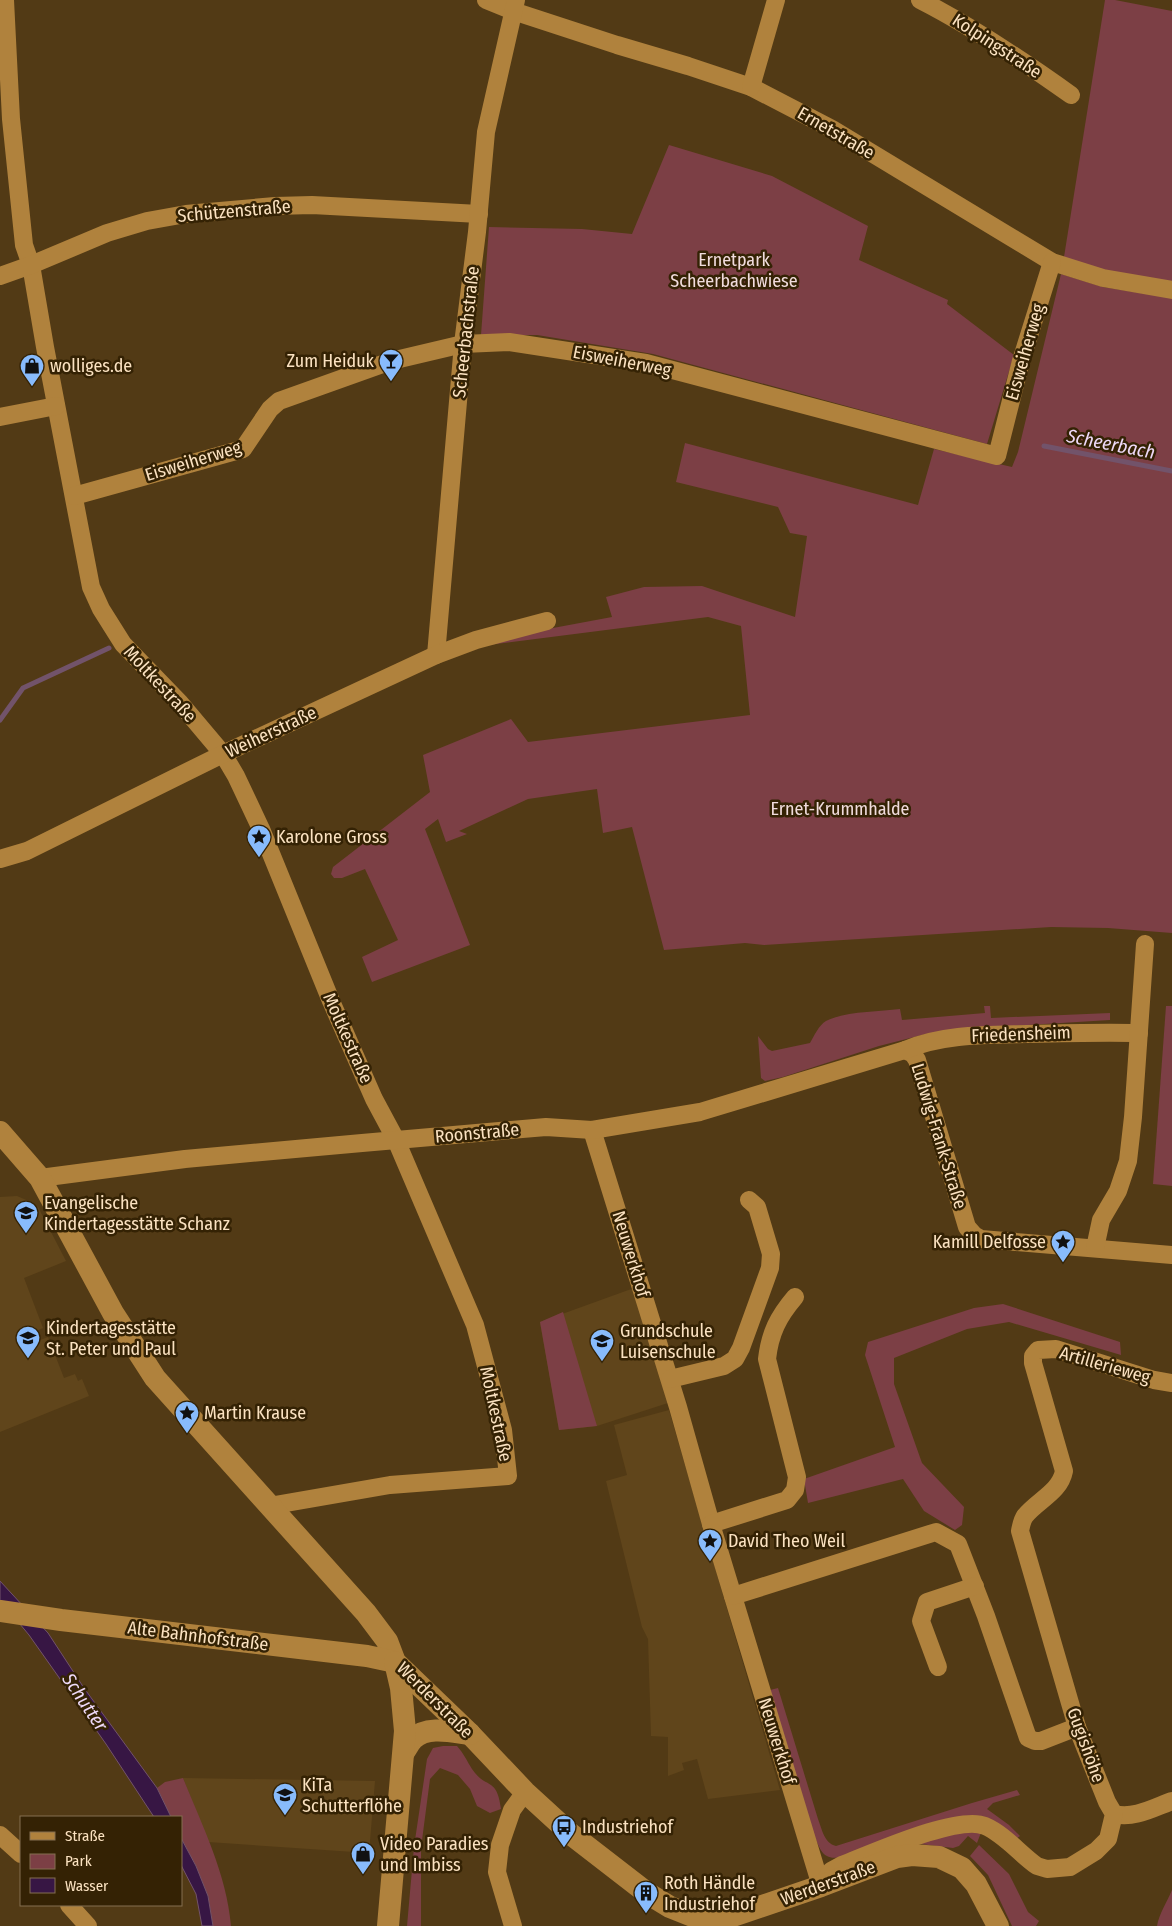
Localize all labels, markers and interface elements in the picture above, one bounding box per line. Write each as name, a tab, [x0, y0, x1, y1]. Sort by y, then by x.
street label: Kolpingstraße	[948, 9, 1046, 83]
street label: Ernetstraße	[793, 102, 879, 164]
street label: Schützenstraße	[177, 195, 292, 227]
park label: Ernetpark Scheerbachwiese	[670, 249, 798, 292]
street label: Scheerbachstraße	[448, 265, 484, 399]
street label: Eisweiherweg	[1001, 301, 1049, 403]
street label: Eisweiherweg	[571, 341, 673, 381]
bar icon: Zum Heiduk	[378, 348, 404, 382]
place label: Zum Heiduk	[287, 350, 375, 372]
shop icon: wolliges.de	[19, 353, 45, 387]
place label: wolliges.de	[50, 355, 132, 377]
water label: Scheerbach	[1064, 424, 1157, 464]
street label: Eisweiherweg	[142, 436, 244, 486]
street label: Moltkestraße	[119, 641, 201, 727]
street label: Weiherstraße	[222, 701, 320, 763]
park label: Ernet-Krummhalde	[771, 798, 910, 820]
place icon: Karolone Gross	[246, 824, 272, 858]
place label: Karolone Gross	[276, 826, 387, 848]
street label: Moltkestraße	[318, 989, 378, 1087]
street label: Friedensheim	[971, 1021, 1071, 1047]
street label: Ludwig-Frank-Straße	[906, 1061, 972, 1211]
street label: Roonstraße	[434, 1118, 520, 1148]
place label: Evangelische Kindertagesstätte Schanz	[44, 1192, 230, 1235]
school or university icon: Evangelische Kindertagesstätte Schanz	[13, 1200, 39, 1234]
street label: Neuwerkhof	[607, 1208, 655, 1301]
place icon: Kamill Delfosse	[1050, 1229, 1076, 1263]
place label: Kamill Delfosse	[933, 1231, 1046, 1253]
place label: Kindertagesstätte St. Peter und Paul	[46, 1317, 176, 1360]
place label: Grundschule Luisenschule	[620, 1320, 716, 1363]
school or university icon: Kindertagesstätte St. Peter und Paul	[15, 1325, 41, 1359]
school or university icon: Grundschule Luisenschule	[589, 1328, 615, 1362]
street label: Artillerieweg	[1057, 1342, 1153, 1389]
street label: Moltkestraße	[475, 1364, 517, 1464]
place icon: Martin Krause	[174, 1400, 200, 1434]
place label: Martin Krause	[204, 1402, 306, 1424]
place icon: David Theo Weil	[697, 1528, 723, 1562]
place label: David Theo Weil	[728, 1530, 845, 1552]
street label: Alte Bahnhofstraße	[126, 1616, 270, 1656]
street label: Werderstraße	[392, 1657, 478, 1743]
water label: Schutter	[57, 1668, 113, 1736]
street label: Neuwerkhof	[753, 1695, 801, 1788]
street label: Gugishöhe	[1062, 1705, 1110, 1785]
place label: KiTa Schutterflöhe	[302, 1774, 402, 1817]
school or university icon: KiTa Schutterflöhe	[272, 1782, 298, 1816]
bus stop icon: Industriehof	[551, 1814, 577, 1848]
legend	[20, 1816, 182, 1906]
place label: Industriehof	[582, 1816, 674, 1838]
text: Straße	[65, 1827, 105, 1845]
place label: Video Paradies und Imbiss	[380, 1833, 489, 1876]
shop icon: Video Paradies und Imbiss	[350, 1841, 376, 1875]
text: Park	[65, 1852, 92, 1870]
street label: Werderstraße	[778, 1856, 878, 1910]
place label: Roth Händle Industriehof	[664, 1872, 756, 1915]
text: Wasser	[65, 1877, 109, 1895]
building icon: Roth Händle Industriehof	[633, 1880, 659, 1914]

